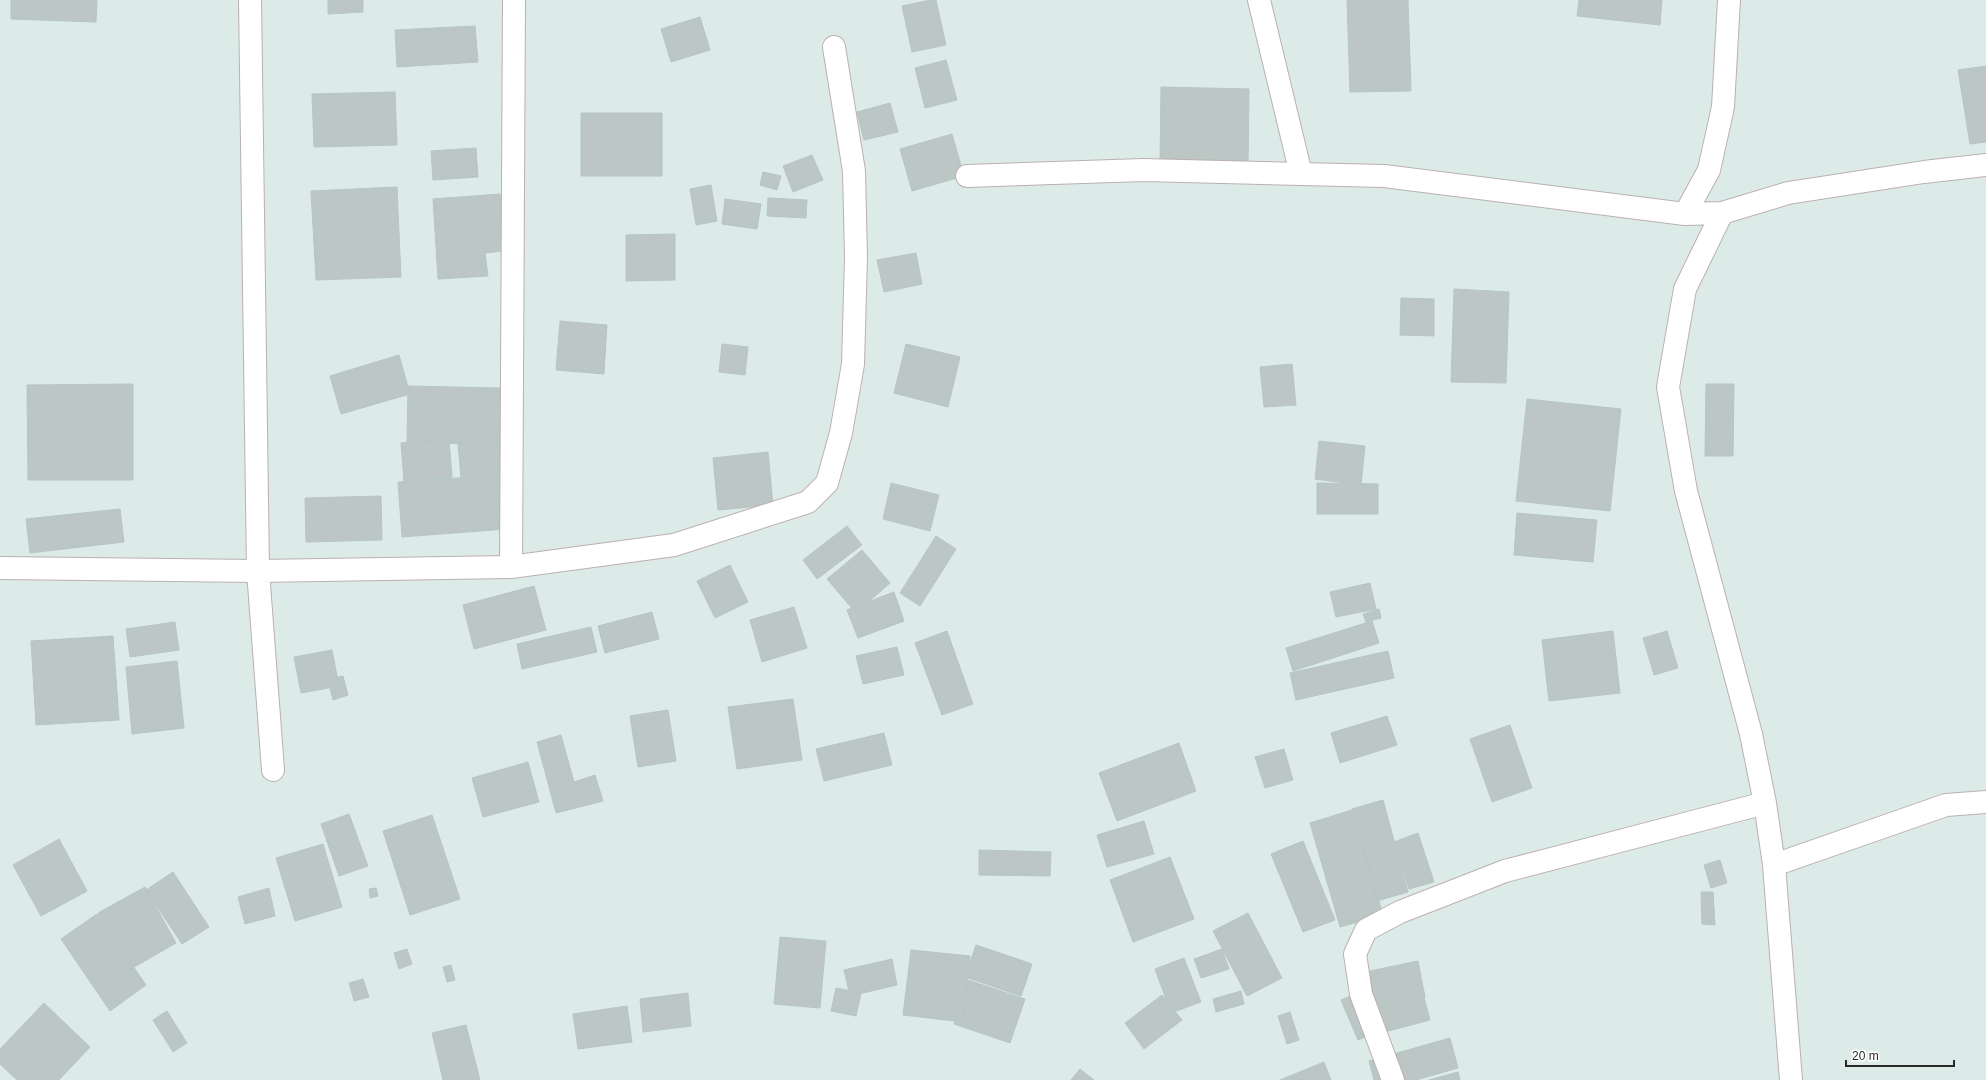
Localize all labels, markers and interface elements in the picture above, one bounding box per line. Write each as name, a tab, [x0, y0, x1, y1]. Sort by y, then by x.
scale bar	[1846, 1042, 1954, 1068]
text: 20 m	[1852, 1049, 1879, 1063]

